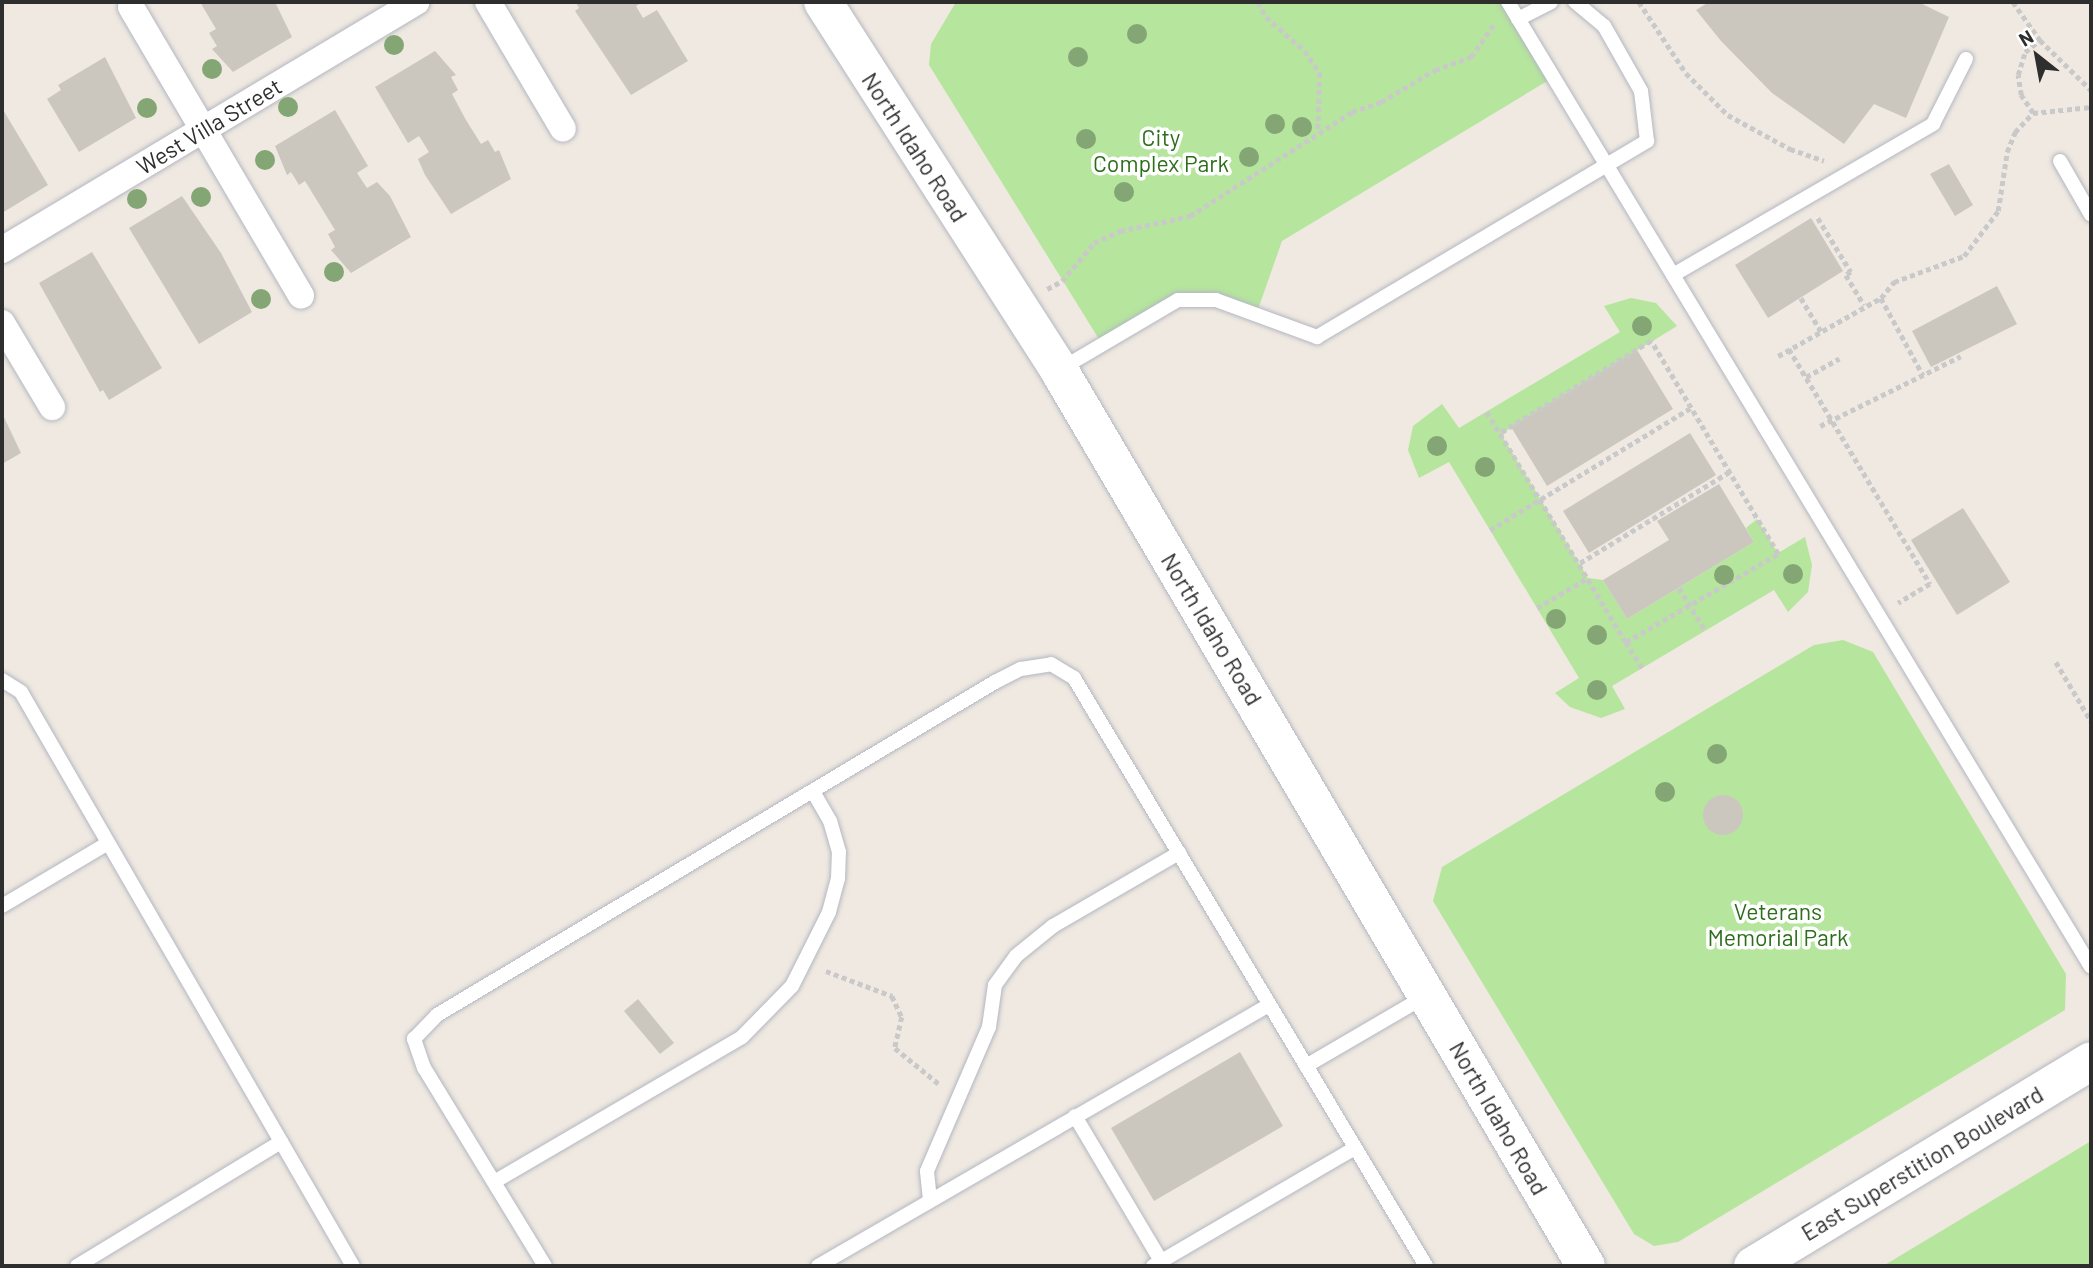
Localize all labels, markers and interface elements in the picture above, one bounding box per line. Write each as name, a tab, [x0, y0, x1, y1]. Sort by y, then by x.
north arrow	[2002, 21, 2072, 91]
text: N	[2015, 24, 2037, 51]
street label: North Idaho Road	[856, 67, 974, 227]
street label: West Villa Street	[131, 72, 287, 180]
park label: City Complex Park	[1093, 123, 1229, 177]
street label: North Idaho Road	[1156, 548, 1268, 710]
park label: Veterans Memorial Park	[1707, 897, 1849, 951]
street label: North Idaho Road	[1444, 1036, 1554, 1200]
street label: East Superstition Boulevard	[1796, 1080, 2048, 1246]

